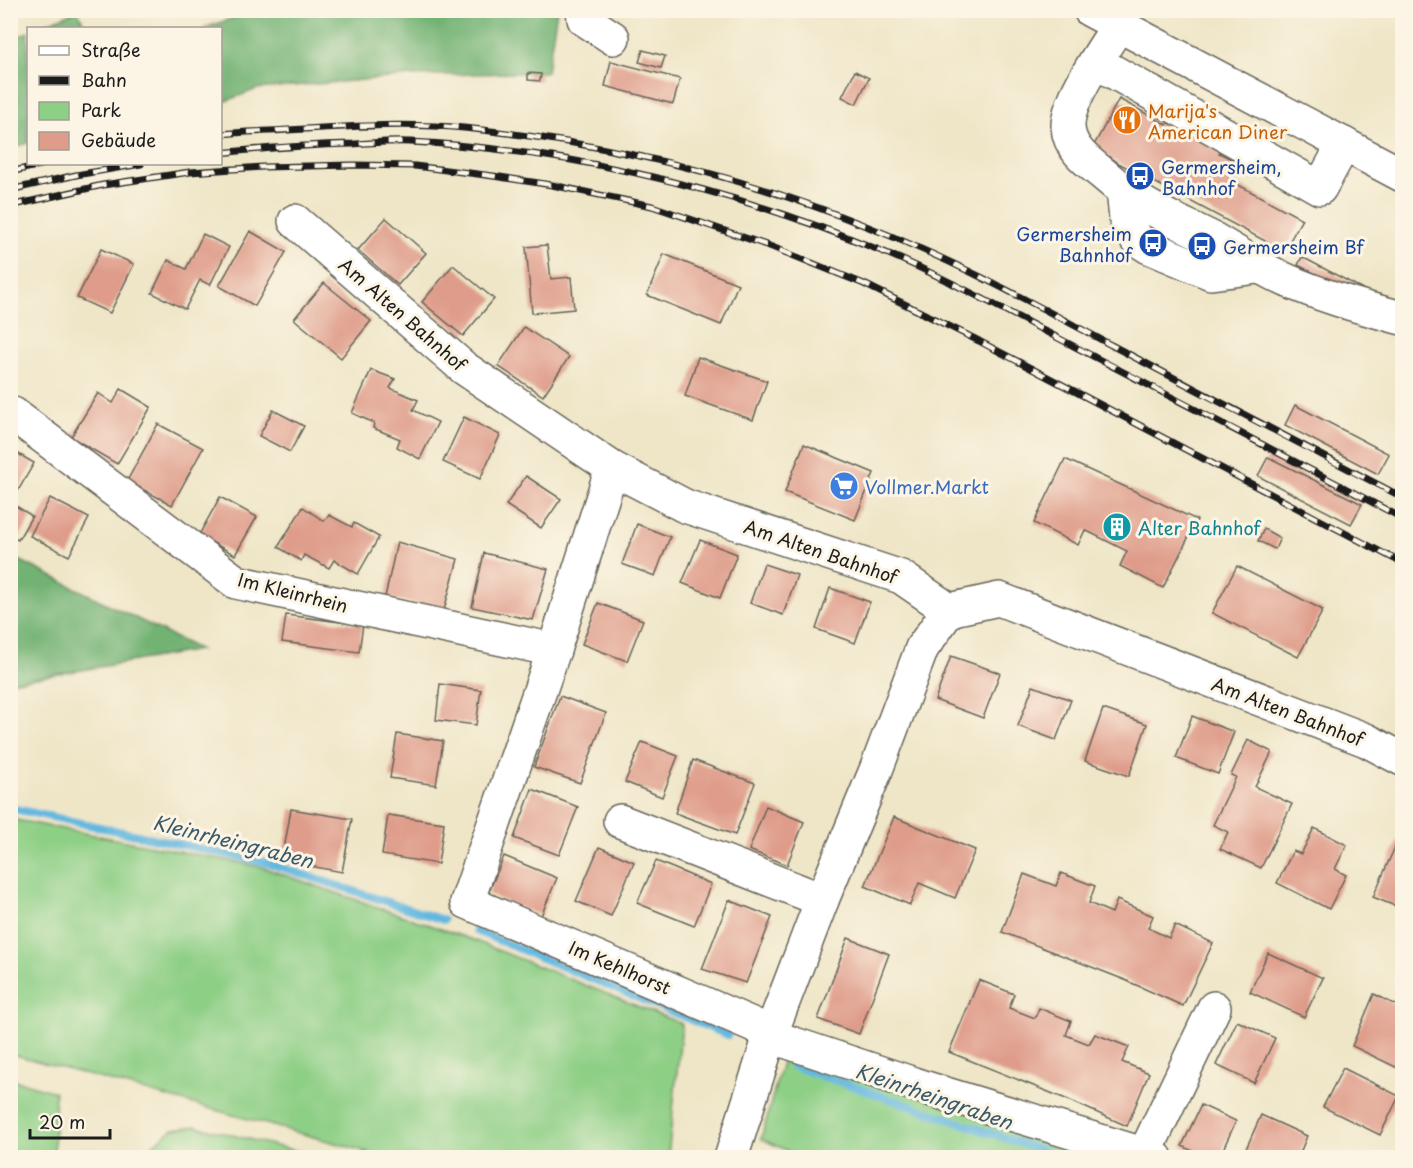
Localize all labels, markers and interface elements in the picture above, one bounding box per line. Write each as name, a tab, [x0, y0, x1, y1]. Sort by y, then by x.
legend	[27, 27, 222, 165]
text: Straße	[81, 36, 141, 63]
text: Bahn	[81, 66, 127, 93]
text: Park	[81, 96, 121, 123]
place label: Marija's American Diner	[1148, 97, 1288, 145]
restaurant icon: Marija's American Diner	[1111, 104, 1143, 136]
text: Gebäude	[81, 126, 156, 153]
place label: Germersheim, Bahnhof	[1161, 153, 1282, 201]
bus stop icon: Germersheim, Bahnhof	[1124, 160, 1156, 192]
place label: Germersheim Bahnhof	[1016, 220, 1134, 268]
bus stop icon: Germersheim Bahnhof	[1137, 227, 1169, 259]
bus stop icon: Germersheim Bf	[1186, 230, 1218, 262]
place label: Germersheim Bf	[1223, 233, 1366, 260]
street label: Am Alten Bahnhof	[333, 251, 474, 378]
supermarket icon: Vollmer.Markt	[828, 470, 860, 502]
place label: Vollmer.Markt	[865, 473, 989, 500]
building icon: Alter Bahnhof	[1101, 511, 1133, 543]
street label: Am Alten Bahnhof	[740, 512, 903, 591]
place label: Alter Bahnhof	[1138, 514, 1262, 541]
street label: Im Kleinrhein	[235, 565, 351, 619]
street label: Am Alten Bahnhof	[1208, 670, 1370, 753]
water label: Kleinrheingraben	[150, 807, 317, 876]
street label: Im Kehlhorst	[565, 933, 675, 1001]
water label: Kleinrheingraben	[852, 1055, 1017, 1137]
scale bar	[30, 1102, 110, 1140]
text: 20 m	[39, 1108, 85, 1135]

